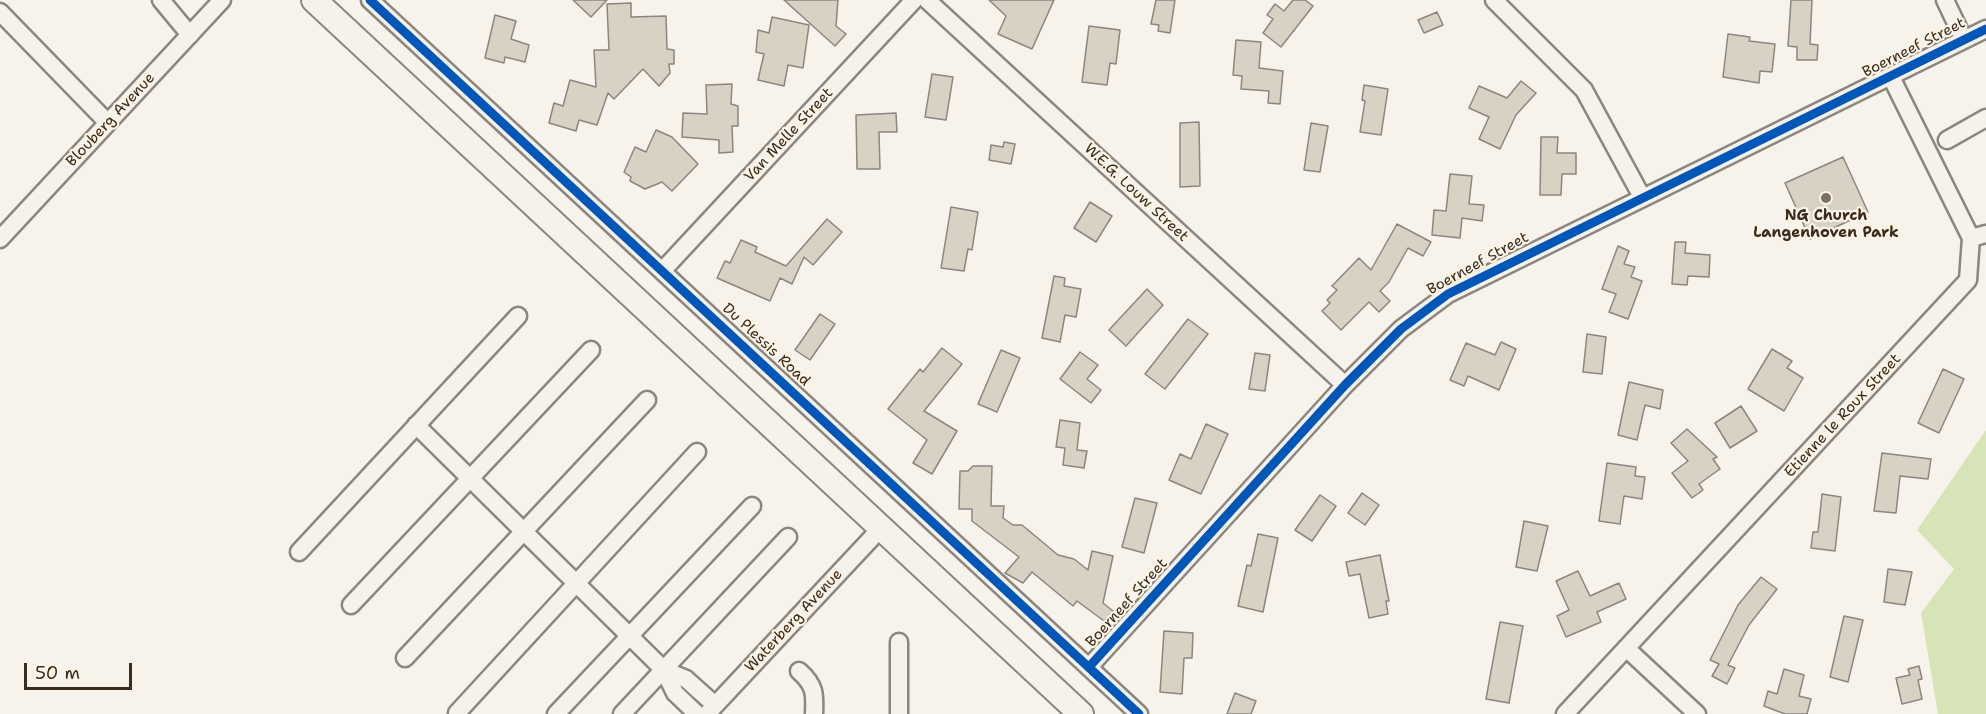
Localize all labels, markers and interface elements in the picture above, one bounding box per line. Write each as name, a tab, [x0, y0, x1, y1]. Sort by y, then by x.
street label: Boerneef Street	[1860, 14, 1968, 82]
street label: Blouberg Avenue	[63, 69, 159, 171]
street label: Van Melle Street	[741, 84, 837, 186]
street label: W.E.G. Louw Street	[1080, 140, 1192, 246]
marker: NG Church Langenhoven Park	[1819, 191, 1833, 205]
place label: NG Church Langenhoven Park	[1753, 207, 1899, 242]
street label: Boerneef Street	[1424, 229, 1532, 299]
street label: Du Plessis Road	[718, 300, 814, 390]
street label: Etienne le Roux Street	[1781, 351, 1905, 481]
street label: Boerneef Street	[1082, 555, 1172, 651]
street label: Waterberg Avenue	[742, 566, 846, 676]
scale bar	[27, 651, 135, 689]
text: 50 m	[35, 661, 80, 685]

